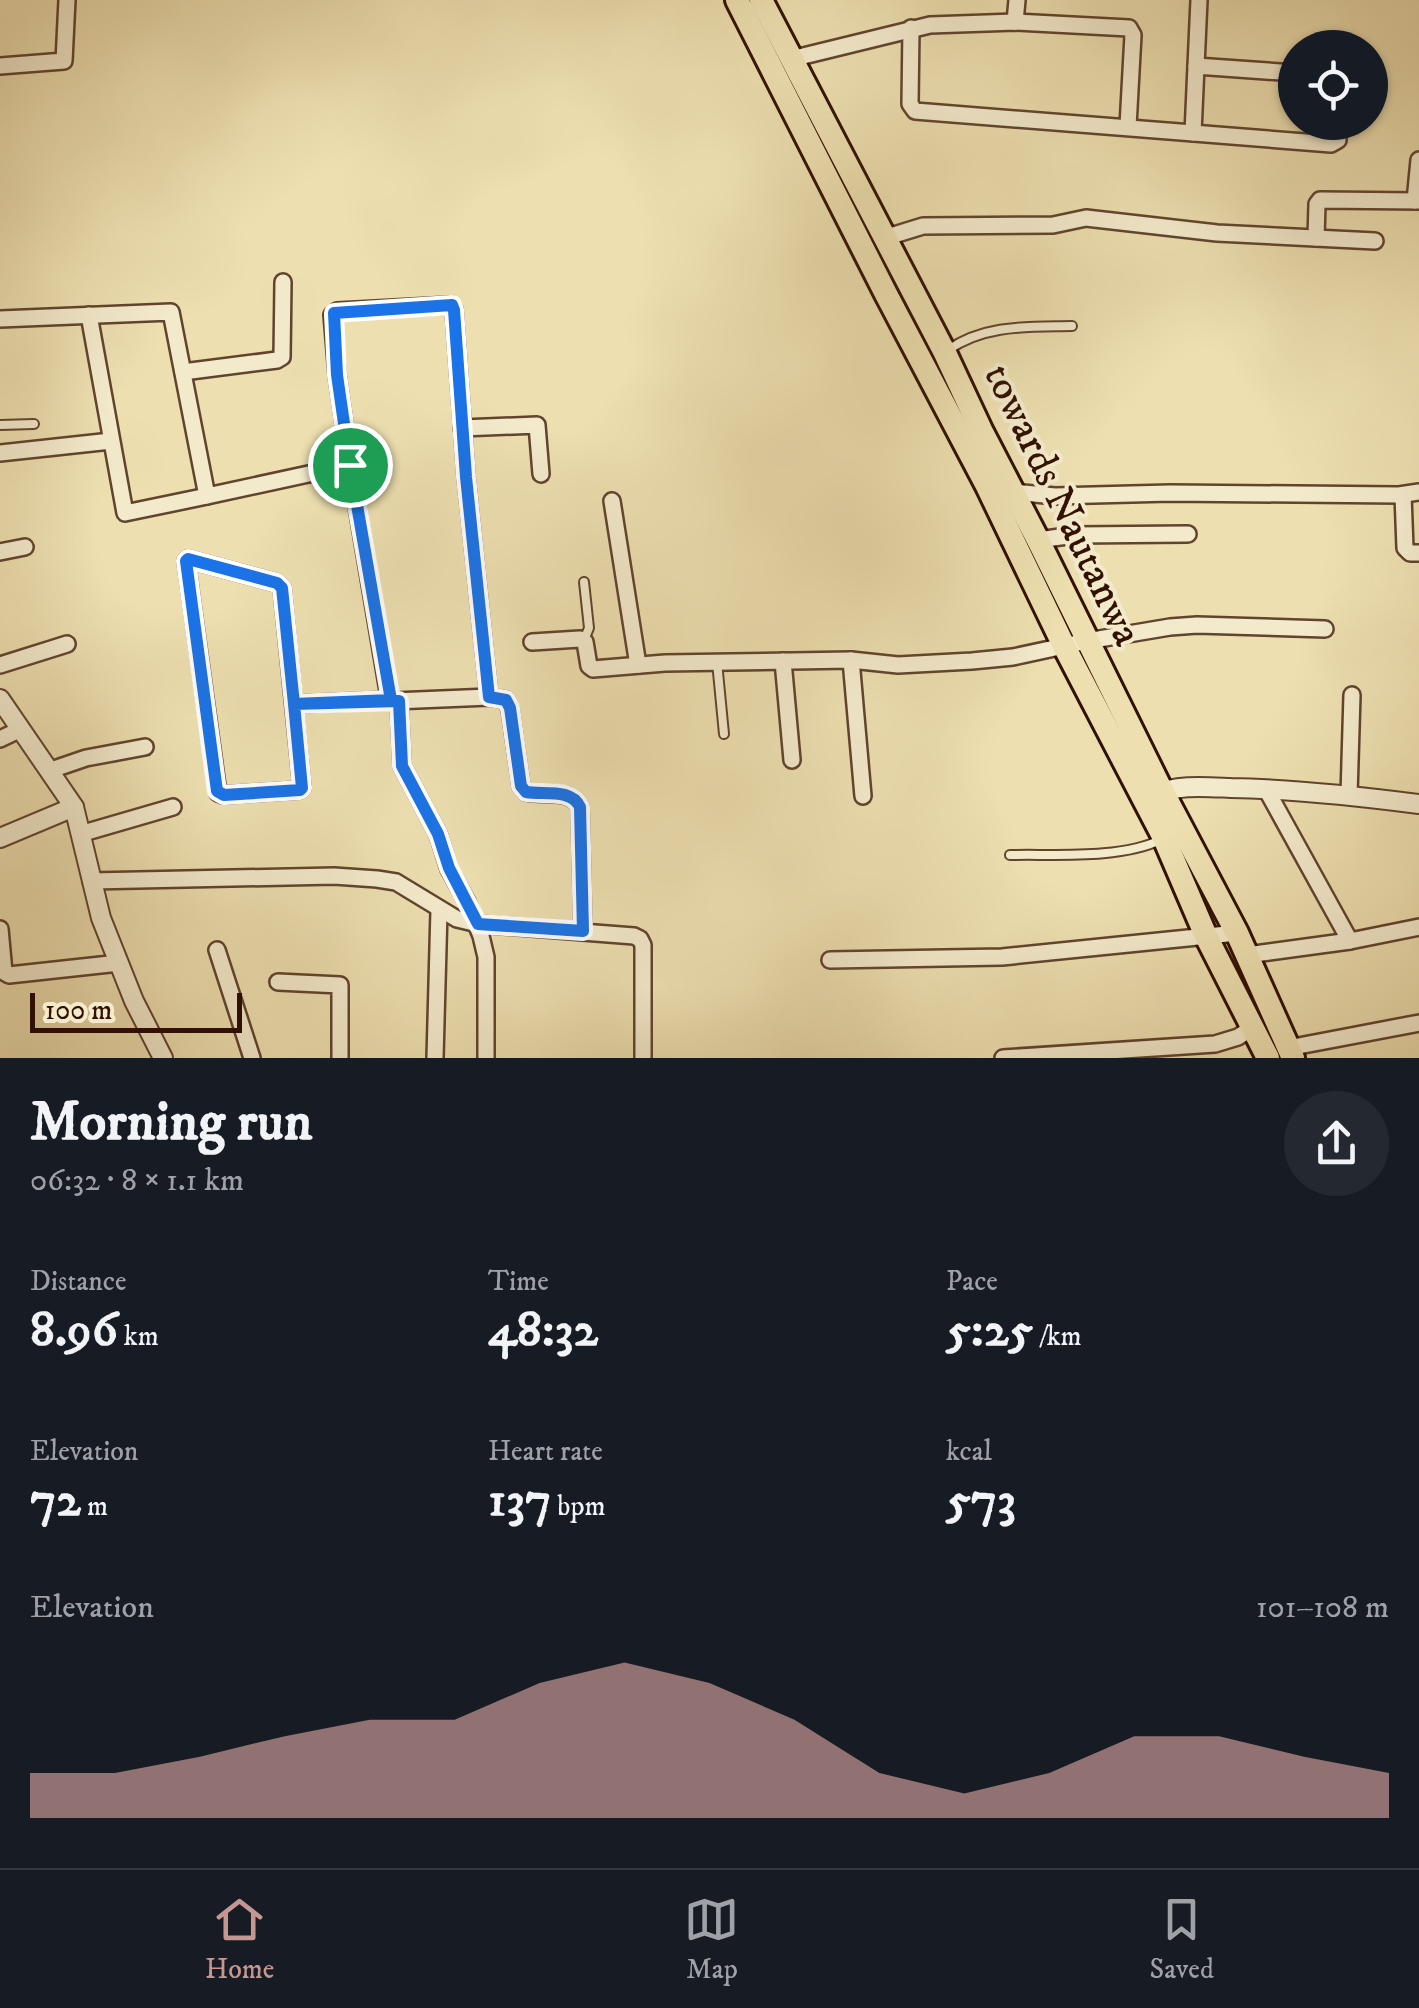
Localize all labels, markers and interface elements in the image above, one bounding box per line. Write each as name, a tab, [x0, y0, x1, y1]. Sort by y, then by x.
map controls	[1278, 30, 1388, 140]
button: locate	[1278, 30, 1388, 140]
street label: towards Nautanwa	[971, 356, 1153, 655]
pin	[308, 423, 393, 508]
icon: arrive	[323, 438, 378, 493]
scale bar	[30, 988, 242, 1032]
text: 100 m	[45, 993, 112, 1028]
text: Morning run	[30, 1089, 312, 1158]
button: share	[1284, 1091, 1389, 1196]
text: 06:32 · 8 × 1.1 km	[30, 1161, 244, 1201]
text: Distance	[30, 1264, 126, 1299]
text: Time	[488, 1264, 549, 1299]
text: Pace	[946, 1264, 998, 1299]
text: 8.96	[30, 1299, 118, 1362]
text: 48:32	[488, 1299, 598, 1362]
text: 5:25	[946, 1299, 1033, 1362]
text: km	[118, 1319, 159, 1354]
text: /km	[1033, 1319, 1082, 1354]
text: Elevation	[30, 1434, 138, 1469]
text: Heart rate	[488, 1434, 603, 1469]
text: kcal	[946, 1434, 992, 1469]
text: 72	[30, 1469, 81, 1532]
text: 137	[488, 1469, 551, 1532]
text: 573	[946, 1469, 1016, 1532]
text: m	[81, 1489, 108, 1524]
text: bpm	[551, 1489, 606, 1524]
text: Elevation	[30, 1588, 154, 1628]
text: 101–108 m	[1256, 1588, 1389, 1628]
tab: Home	[205, 1892, 274, 1987]
tab: Map	[684, 1892, 739, 1987]
tab: Saved	[1150, 1892, 1214, 1987]

